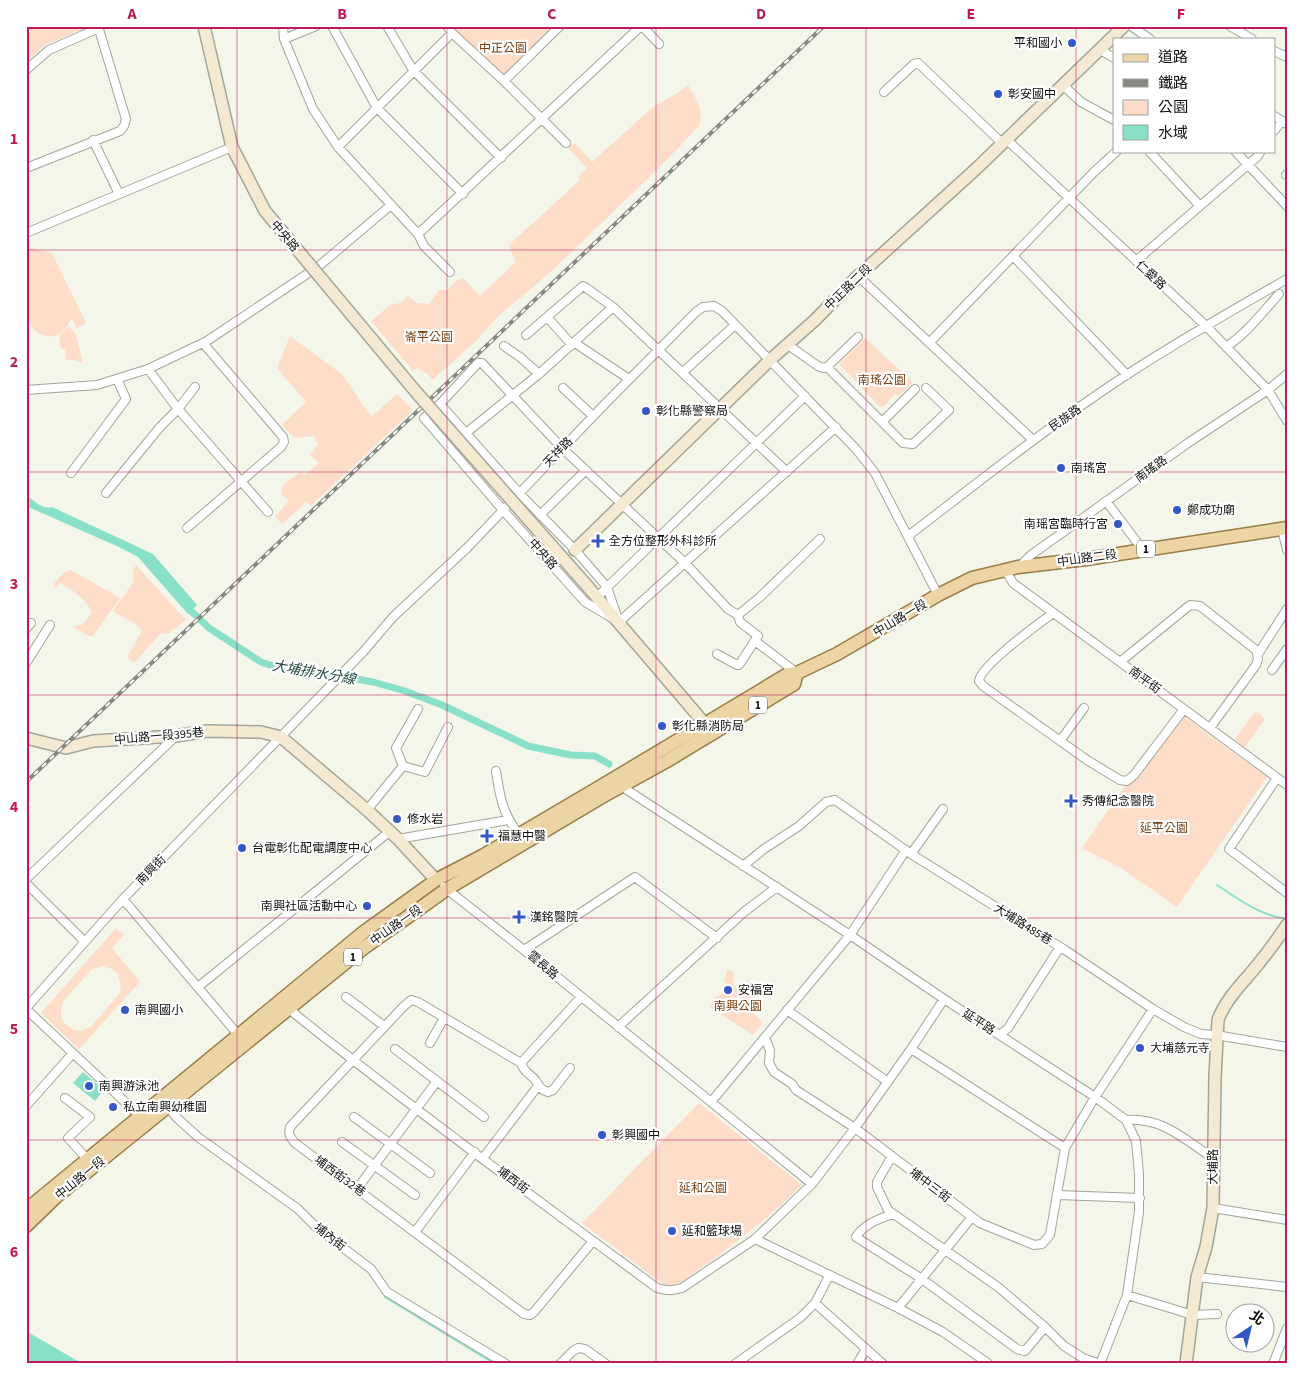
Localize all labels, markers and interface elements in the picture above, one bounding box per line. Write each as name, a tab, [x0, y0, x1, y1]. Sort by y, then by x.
text: A	[126, 3, 137, 25]
text: B	[337, 3, 347, 25]
text: C	[547, 3, 557, 25]
text: D	[756, 3, 766, 25]
text: E	[967, 3, 975, 25]
text: F	[1177, 3, 1185, 25]
place label: 平和國小	[1014, 35, 1062, 52]
marker: 平和國小	[1066, 37, 1078, 49]
legend	[1113, 38, 1276, 152]
park label: 中正公園	[479, 40, 527, 57]
text: 道路	[1158, 47, 1188, 68]
text: 鐵路	[1158, 73, 1188, 94]
place label: 彰安國中	[1008, 86, 1056, 103]
marker: 彰安國中	[992, 88, 1004, 100]
text: 公園	[1158, 97, 1188, 118]
text: 水域	[1158, 123, 1188, 144]
text: 1	[10, 128, 18, 150]
street label: 中央路	[267, 217, 303, 256]
street label: 仁愛路	[1132, 257, 1170, 294]
street label: 中正路二段	[821, 260, 876, 314]
park label: 崙平公園	[405, 329, 453, 346]
text: 2	[10, 351, 18, 373]
park label: 南瑤公園	[858, 372, 906, 389]
street label: 民族路	[1046, 401, 1085, 436]
place label: 彰化縣警察局	[656, 403, 728, 420]
marker: 彰化縣警察局	[640, 405, 652, 417]
street label: 天祥路	[540, 433, 577, 471]
street label: 南瑤路	[1132, 452, 1171, 487]
place label: 南瑤宮	[1071, 460, 1107, 477]
marker: 南瑤宮	[1055, 462, 1067, 474]
place label: 鄭成功廟	[1187, 502, 1235, 519]
marker: 鄭成功廟	[1171, 504, 1183, 516]
place label: 南瑶宮臨時行宮	[1024, 516, 1108, 533]
marker: 南瑶宮臨時行宮	[1112, 518, 1124, 530]
place label: 全方位整形外科診所	[609, 533, 717, 550]
marker: 全方位整形外科診所	[591, 534, 605, 548]
street label: 中央路	[524, 535, 561, 573]
road number: 1	[1137, 540, 1155, 558]
street label: 中山路二段	[1056, 546, 1118, 571]
text: 3	[10, 573, 18, 595]
street label: 中山路一段	[870, 596, 930, 641]
water label: 大埔排水分線	[271, 656, 359, 690]
street label: 南平街	[1125, 663, 1164, 698]
road number: 1	[749, 696, 767, 714]
place label: 彰化縣消防局	[672, 718, 744, 735]
marker: 彰化縣消防局	[656, 720, 668, 732]
street label: 中山路一段395巷	[114, 724, 205, 749]
place label: 秀傳紀念醫院	[1082, 793, 1154, 810]
marker: 秀傳紀念醫院	[1064, 794, 1078, 808]
text: 4	[10, 796, 19, 818]
place label: 修水岩	[407, 811, 443, 828]
marker: 修水岩	[391, 813, 403, 825]
park label: 延平公園	[1140, 820, 1188, 837]
place label: 福慧中醫	[498, 828, 546, 845]
marker: 福慧中醫	[480, 829, 494, 843]
place label: 台電彰化配電調度中心	[252, 840, 372, 857]
marker: 台電彰化配電調度中心	[236, 842, 248, 854]
street label: 南興街	[133, 851, 170, 889]
place label: 南興社區活動中心	[261, 898, 357, 915]
marker: 南興社區活動中心	[361, 900, 373, 912]
street label: 大埔路485巷	[990, 900, 1055, 949]
street label: 中山路一段	[367, 901, 426, 950]
place label: 漢銘醫院	[530, 909, 578, 926]
marker: 漢銘醫院	[512, 910, 526, 924]
street label: 雲長路	[523, 947, 562, 983]
road number: 1	[344, 949, 362, 966]
place label: 安福宮	[738, 982, 774, 999]
marker: 安福宮	[722, 984, 734, 996]
park label: 南興公園	[714, 998, 762, 1015]
place label: 南興國小	[135, 1002, 183, 1019]
marker: 南興國小	[119, 1004, 131, 1016]
street label: 延平路	[959, 1005, 998, 1039]
text: 5	[10, 1018, 18, 1040]
place label: 大埔慈元寺	[1150, 1040, 1210, 1057]
marker: 大埔慈元寺	[1134, 1042, 1146, 1054]
place label: 南興游泳池	[99, 1078, 159, 1095]
marker: 南興游泳池	[83, 1080, 95, 1092]
place label: 私立南興幼稚園	[123, 1099, 207, 1116]
marker: 私立南興幼稚園	[107, 1101, 119, 1113]
place label: 彰興國中	[612, 1127, 660, 1144]
marker: 彰興國中	[596, 1129, 608, 1141]
street label: 大埔路	[1205, 1149, 1222, 1185]
street label: 埔西街32巷	[310, 1152, 369, 1201]
street label: 中山路一段	[52, 1153, 109, 1204]
street label: 埔西街	[493, 1163, 532, 1198]
street label: 埔中三街	[905, 1164, 954, 1207]
park label: 延和公園	[679, 1180, 727, 1197]
street label: 埔內街	[310, 1220, 349, 1255]
place label: 延和籃球場	[682, 1223, 742, 1240]
marker: 延和籃球場	[666, 1225, 678, 1237]
text: 6	[10, 1241, 18, 1263]
north arrow	[1226, 1302, 1276, 1352]
text: 北	[1245, 1306, 1268, 1330]

